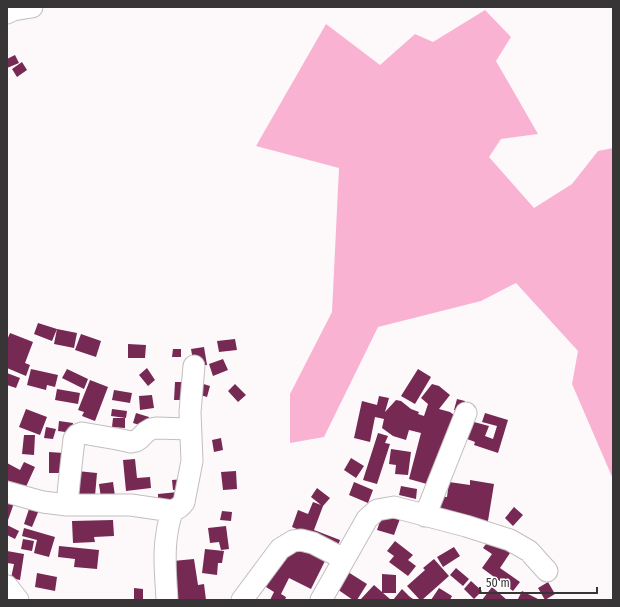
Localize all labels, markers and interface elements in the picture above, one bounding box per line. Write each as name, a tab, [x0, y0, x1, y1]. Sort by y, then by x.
scale bar	[480, 569, 597, 595]
text: 50 m	[486, 576, 510, 590]

